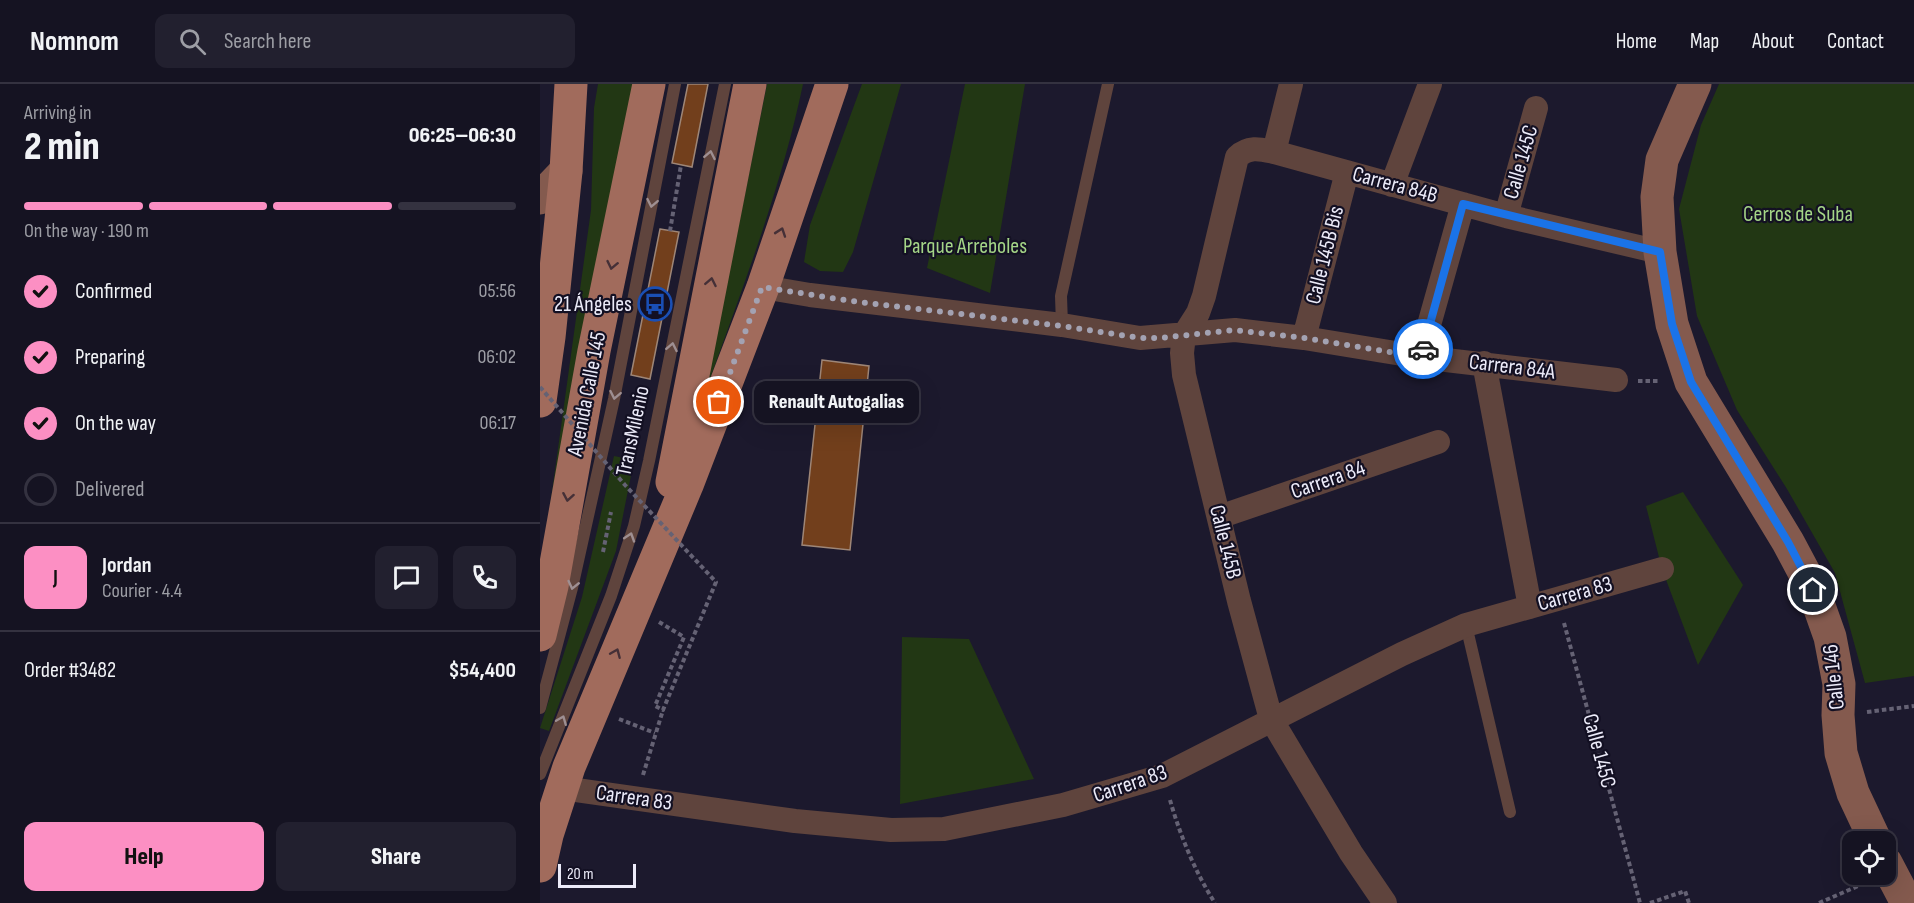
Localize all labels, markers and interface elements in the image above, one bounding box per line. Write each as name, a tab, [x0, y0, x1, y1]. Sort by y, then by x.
search box	[155, 14, 575, 68]
text: Nomnom	[30, 25, 119, 58]
icon: search	[176, 25, 209, 58]
text: Search here	[224, 28, 311, 55]
text: Home	[1616, 29, 1657, 54]
text: Map	[1690, 29, 1719, 54]
text: About	[1752, 29, 1794, 54]
text: Contact	[1827, 29, 1884, 54]
text: Arriving in	[24, 101, 92, 125]
text: 06:25–06:30	[409, 122, 516, 149]
street label: Calle 145C	[1498, 122, 1544, 202]
text: 2 min	[24, 124, 100, 171]
one-way arrow	[703, 151, 716, 161]
street label: Carrera 84B	[1350, 161, 1440, 209]
one-way arrow	[646, 198, 659, 208]
park label: Cerros de Suba	[1743, 201, 1853, 228]
street label: Calle 145B Bis	[1300, 203, 1350, 307]
text: On the way · 190 m	[24, 219, 149, 243]
one-way arrow	[774, 227, 787, 238]
park label: Parque Arreboles	[903, 233, 1027, 260]
one-way arrow	[606, 259, 619, 269]
icon: check	[24, 275, 57, 308]
one-way arrow	[704, 277, 717, 287]
text: Confirmed	[75, 278, 152, 305]
text: 05:56	[479, 279, 516, 303]
bus stop icon: 21 Ángeles	[637, 286, 673, 322]
place label: 21 Ángeles	[554, 291, 632, 318]
courier	[1393, 319, 1453, 379]
street label: Avenida Calle 145	[562, 329, 612, 459]
icon: car	[1407, 333, 1440, 366]
icon: check	[24, 341, 57, 374]
one-way arrow	[665, 342, 678, 352]
text: Preparing	[75, 344, 145, 371]
text: 06:02	[477, 345, 516, 369]
street label: Carrera 84A	[1467, 348, 1557, 386]
pin	[693, 376, 744, 427]
callout: Renault Autogalias	[755, 381, 920, 423]
street label: TransMilenio	[610, 383, 656, 479]
icon: bag	[702, 385, 735, 418]
one-way arrow	[609, 389, 622, 399]
text: Renault Autogalias	[769, 390, 904, 414]
icon: check	[24, 407, 57, 440]
text: On the way	[75, 410, 156, 437]
text: 06:17	[480, 411, 516, 435]
street label: Carrera 84	[1287, 455, 1369, 505]
text: Delivered	[75, 476, 144, 503]
one-way arrow	[562, 492, 575, 502]
street label: Calle 145B	[1203, 502, 1247, 582]
one-way arrow	[623, 532, 635, 543]
button: chat	[375, 546, 438, 609]
button: phone	[453, 546, 516, 609]
text: Jordan	[102, 552, 151, 579]
text: J	[53, 564, 58, 591]
pin	[1787, 564, 1838, 615]
street label: Carrera 83	[1534, 570, 1616, 618]
icon: home	[1796, 573, 1829, 606]
text: Courier · 4.4	[102, 579, 182, 603]
one-way arrow	[567, 580, 580, 590]
street label: Calle 146	[1817, 643, 1851, 711]
one-way arrow	[609, 649, 621, 660]
text: Order #3482	[24, 657, 116, 684]
text: $54,400	[448, 657, 516, 684]
street label: Calle 145C	[1576, 711, 1622, 791]
one-way arrow	[555, 715, 567, 726]
street label: Carrera 83	[1089, 759, 1171, 809]
street label: Carrera 83	[594, 779, 674, 817]
button: Help	[24, 822, 264, 891]
button: Share	[276, 822, 516, 891]
map controls	[1842, 831, 1896, 885]
button: locate	[1842, 831, 1896, 885]
scale bar	[558, 861, 636, 888]
text: 20 m	[567, 865, 594, 884]

